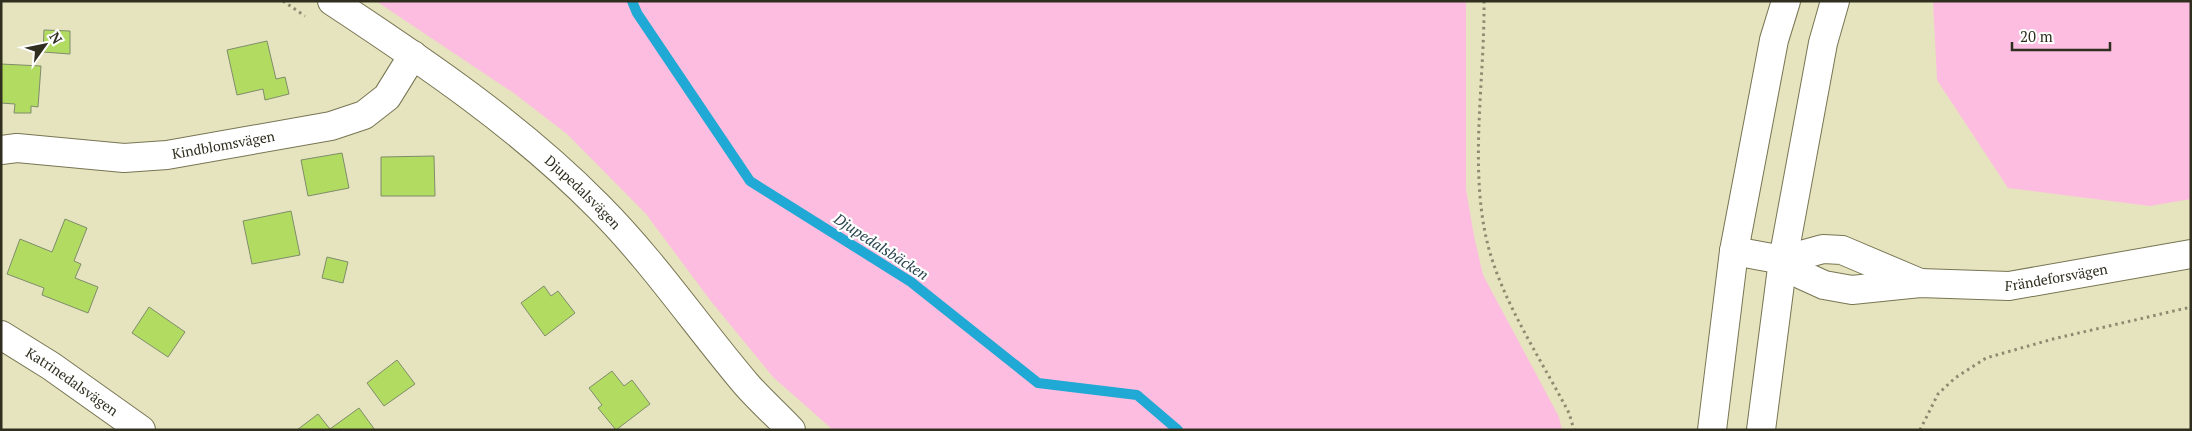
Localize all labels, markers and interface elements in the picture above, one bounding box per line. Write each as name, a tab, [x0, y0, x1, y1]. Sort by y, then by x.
north arrow	[20, 20, 70, 70]
scale bar	[2012, 20, 2110, 52]
text: 20 m	[2020, 26, 2053, 46]
text: N	[45, 28, 67, 48]
street label: Kindblomsvägen	[170, 126, 277, 163]
street label: Djupedalsvägen	[541, 151, 626, 234]
water label: Djupedalsbäcken	[830, 208, 933, 284]
street label: Frändeforsvägen	[2005, 259, 2110, 295]
street label: Katrinedalsvägen	[22, 343, 123, 420]

